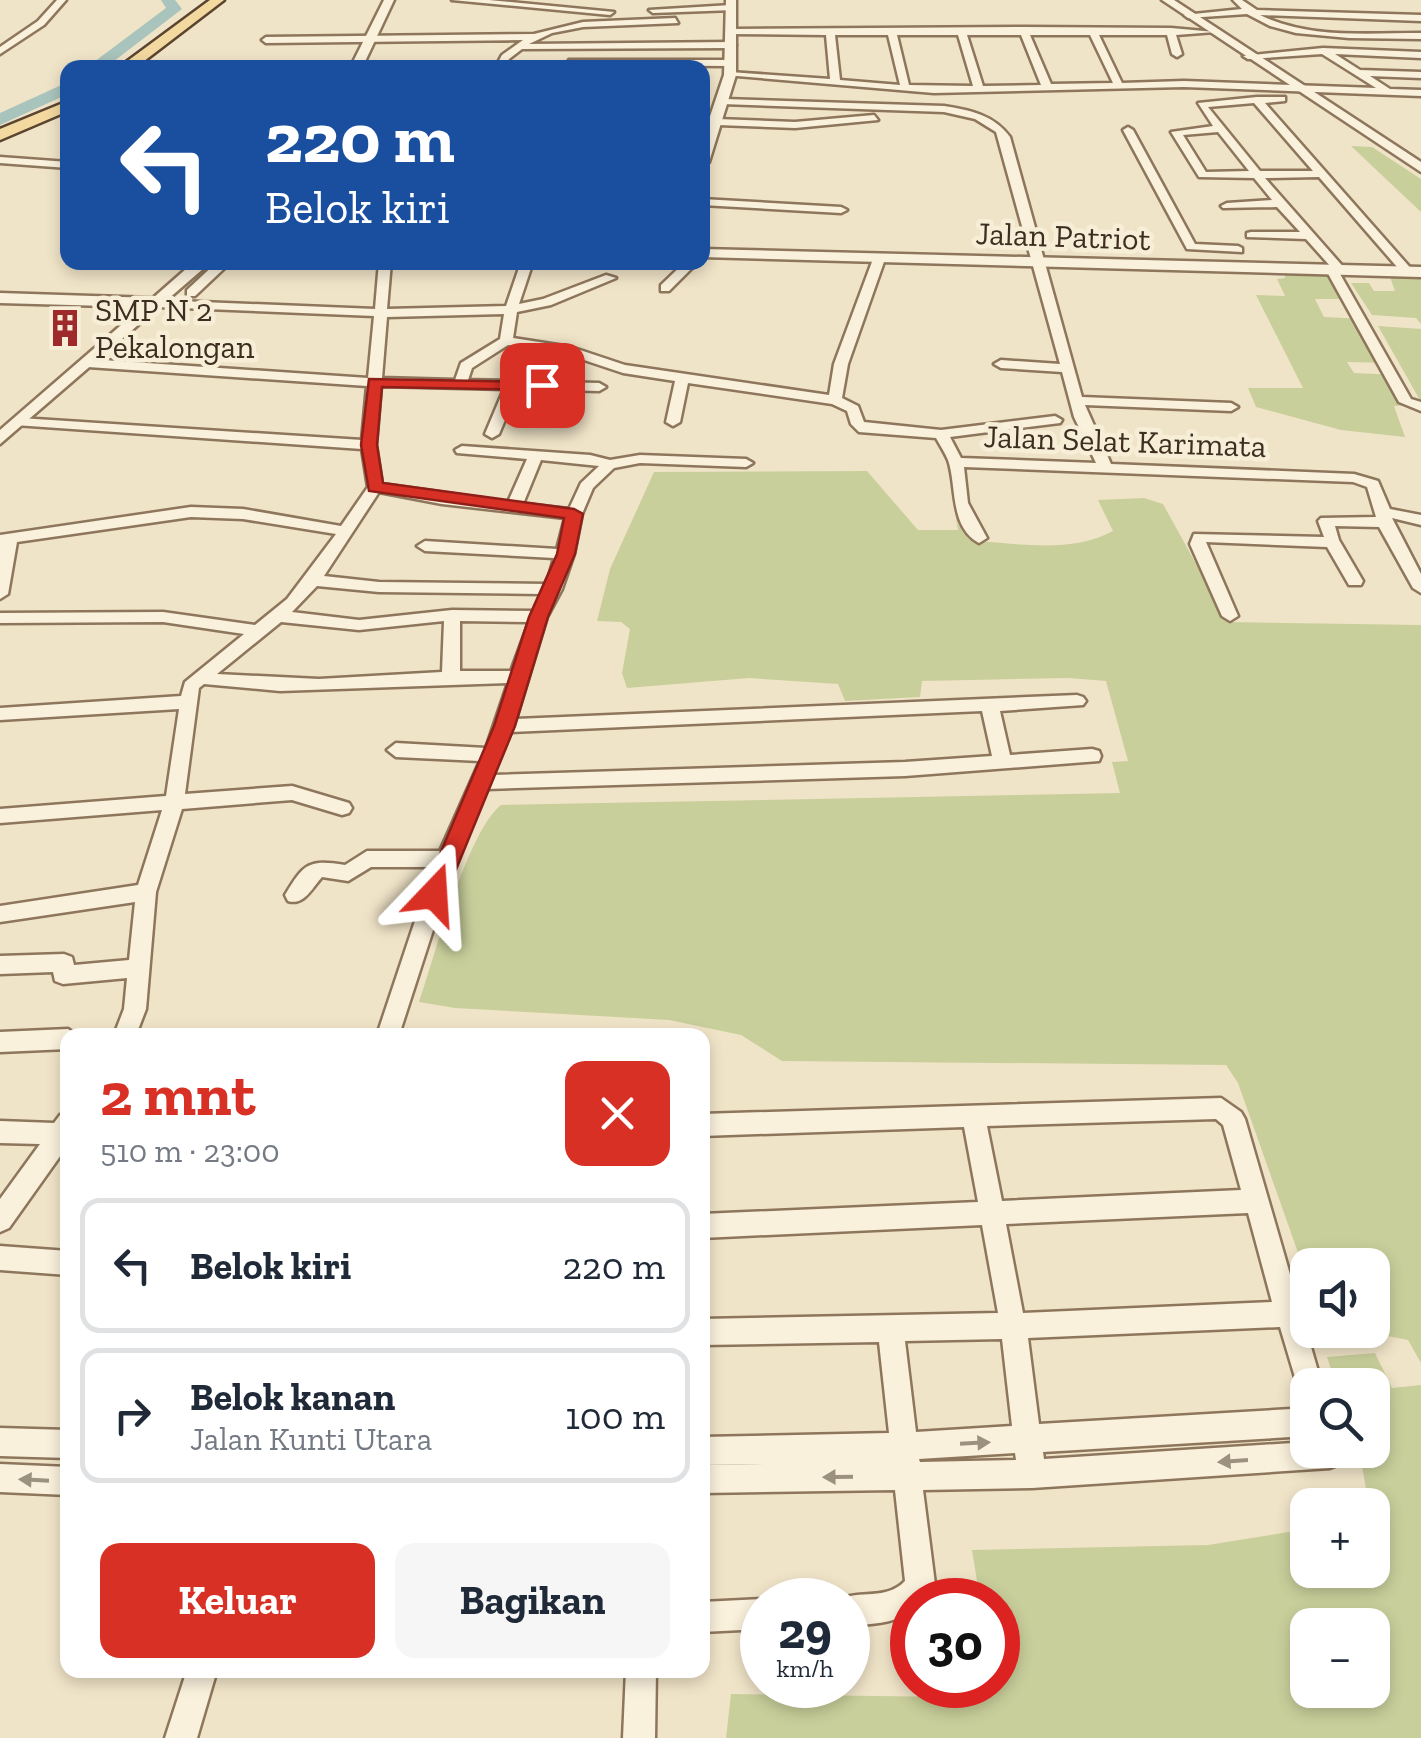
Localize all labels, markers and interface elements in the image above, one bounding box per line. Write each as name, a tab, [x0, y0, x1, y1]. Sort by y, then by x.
text: 220 m	[265, 96, 455, 180]
icon: left	[100, 100, 230, 230]
text: Belok kiri	[265, 181, 450, 235]
street label: Jalan Patriot	[975, 214, 1151, 258]
place label: SMP N 2 Pekalongan	[95, 291, 255, 366]
building icon: SMP N 2 Pekalongan	[44, 307, 86, 349]
pin	[500, 343, 585, 428]
icon: arrive	[515, 358, 570, 413]
street label: Jalan Selat Karimata	[983, 417, 1267, 465]
position arrow	[382, 842, 486, 946]
text: 2 mnt	[100, 1058, 255, 1130]
button: close	[565, 1061, 670, 1166]
text: 510 m · 23:00	[100, 1132, 280, 1170]
icon: left	[105, 1238, 160, 1293]
text: Belok kiri	[190, 1243, 351, 1289]
text: 220 m	[563, 1243, 665, 1289]
map controls	[1290, 1248, 1390, 1708]
button: sound	[1290, 1248, 1390, 1348]
button: search	[1290, 1368, 1390, 1468]
text: Belok kanan	[190, 1374, 395, 1420]
icon: right	[105, 1388, 160, 1443]
text: 100 m	[565, 1393, 665, 1439]
text: Jalan Kunti Utara	[190, 1420, 432, 1458]
one-way arrow	[959, 1435, 991, 1451]
one-way arrow	[1216, 1453, 1248, 1469]
one-way arrow	[822, 1470, 854, 1486]
one-way arrow	[17, 1471, 49, 1487]
button: +	[1290, 1488, 1390, 1588]
button: Keluar	[100, 1543, 375, 1658]
button: Bagikan	[395, 1543, 670, 1658]
speed limit sign: 30	[890, 1578, 1020, 1708]
text: 29	[778, 1601, 832, 1661]
button: −	[1290, 1608, 1390, 1708]
text: km/h	[776, 1653, 834, 1683]

